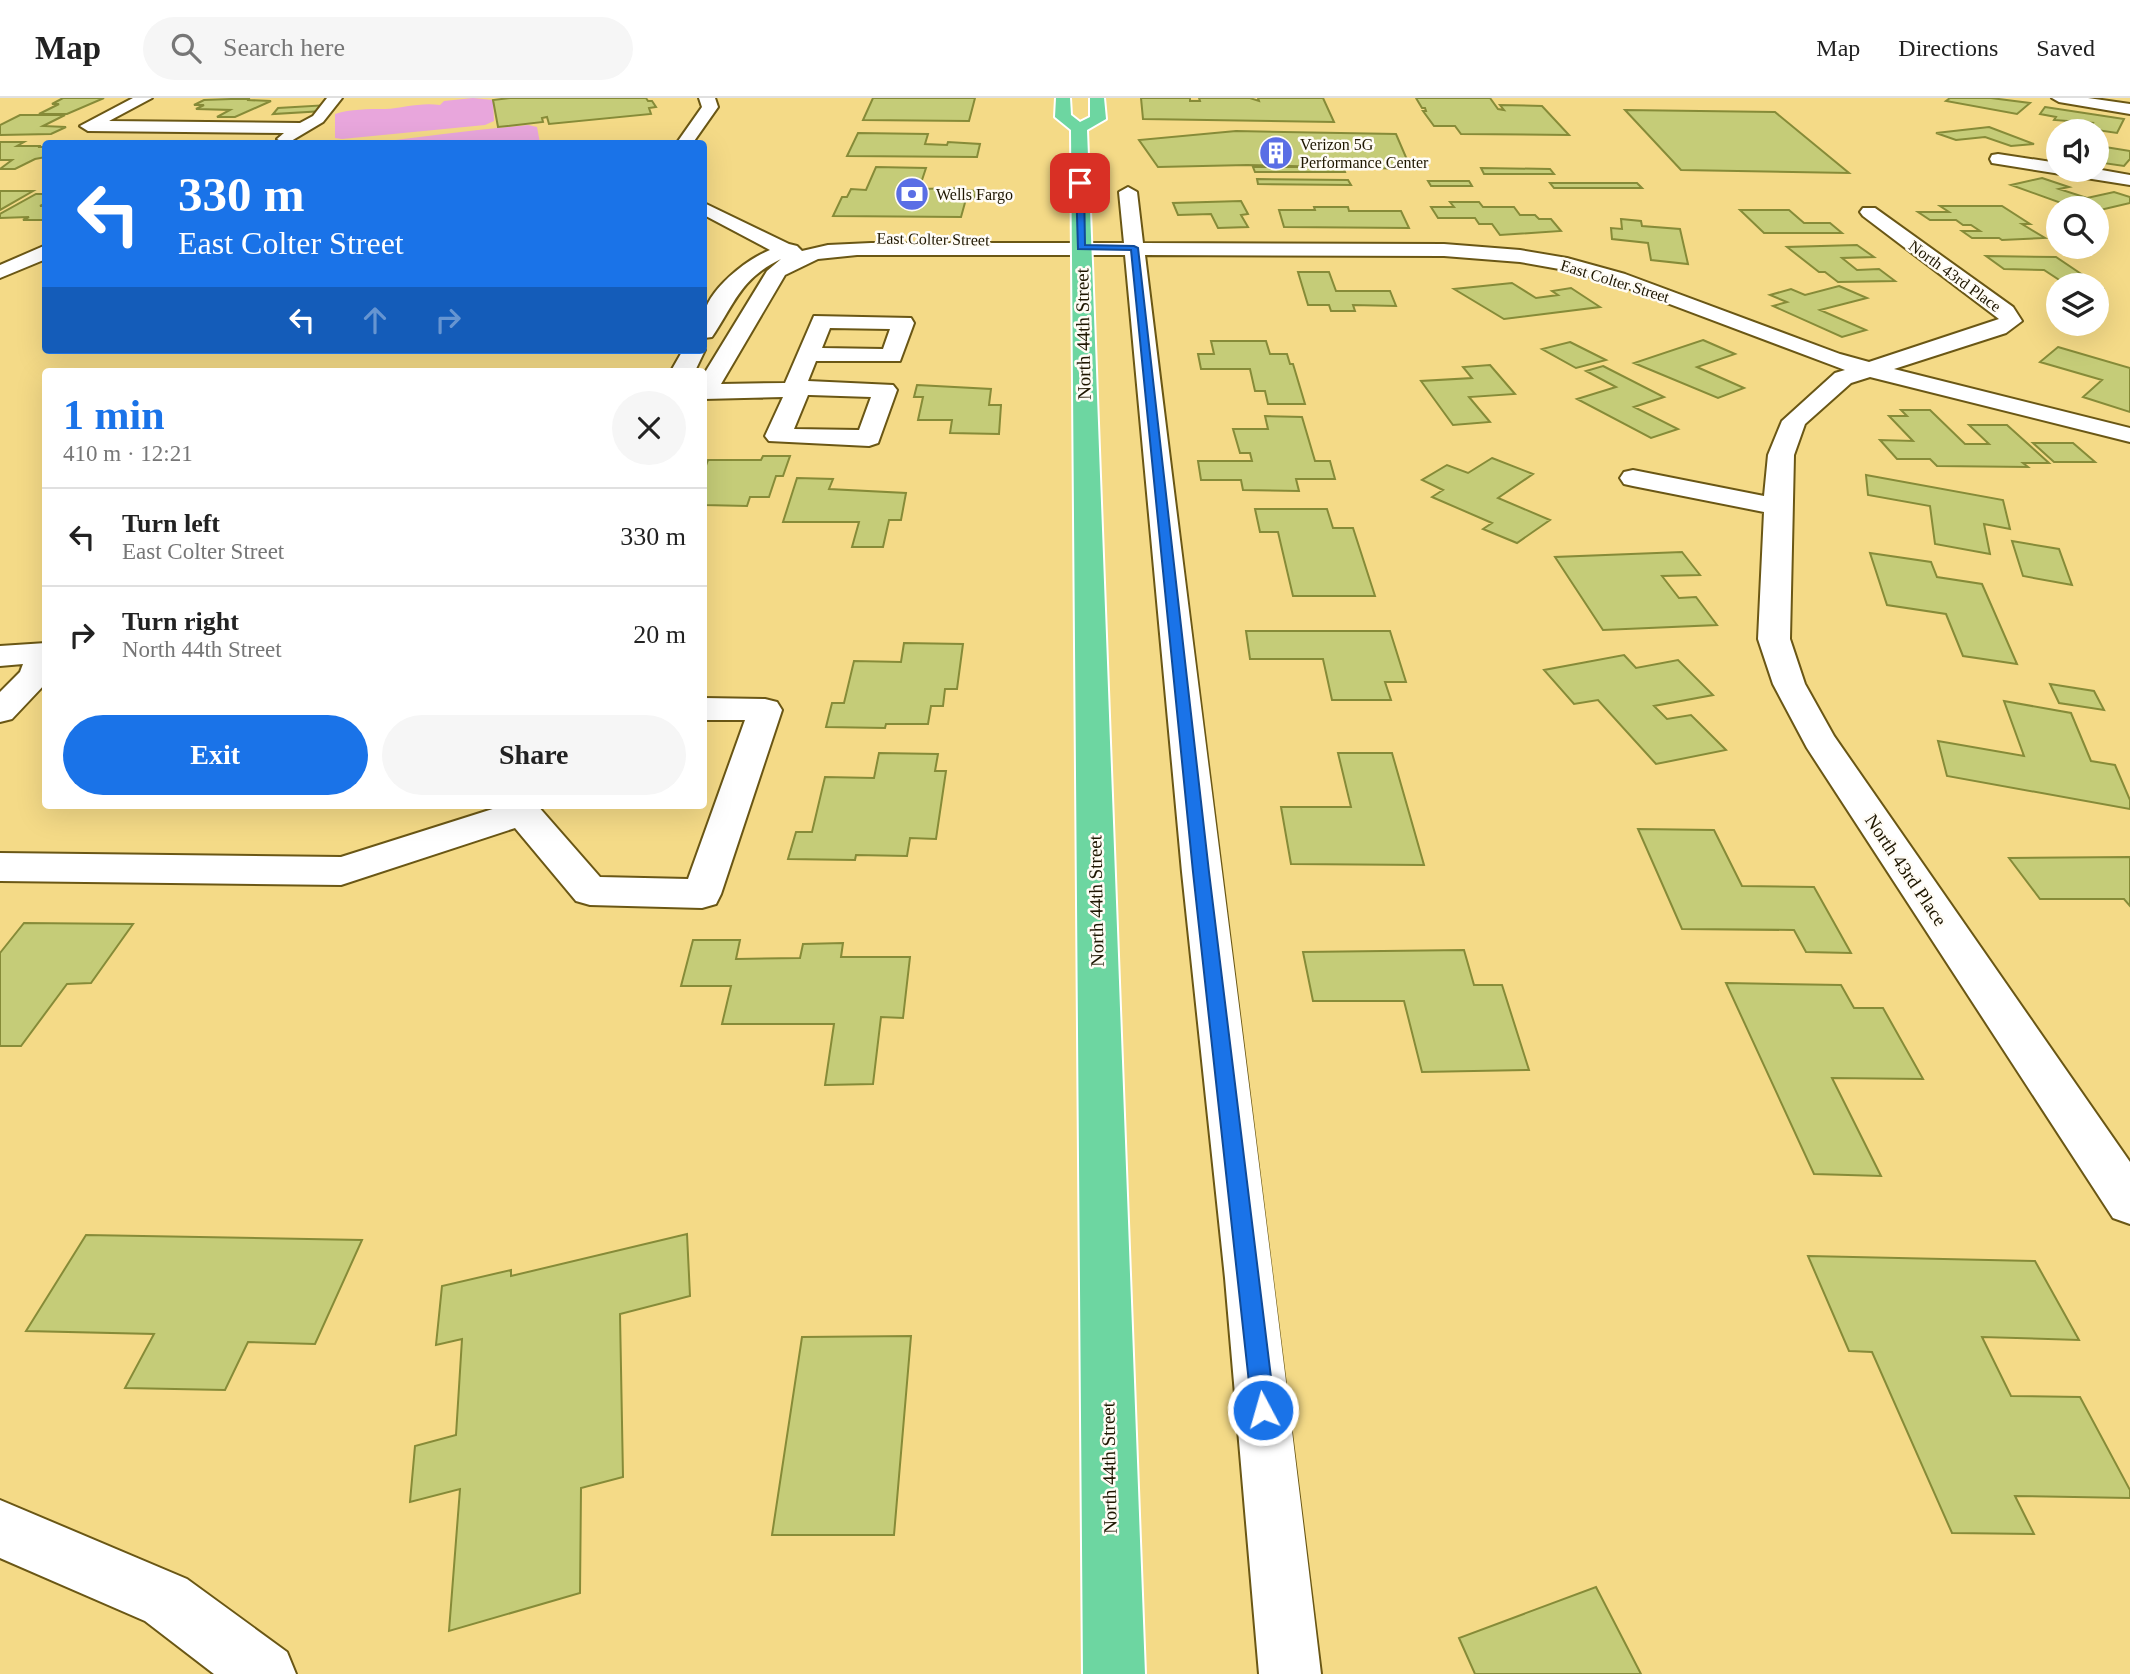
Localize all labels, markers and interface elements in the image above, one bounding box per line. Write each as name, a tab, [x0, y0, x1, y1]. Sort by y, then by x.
search box	[143, 17, 633, 80]
icon: search	[167, 29, 205, 67]
text: Map	[35, 30, 101, 66]
text: Search here	[223, 33, 345, 62]
text: Map	[1816, 35, 1860, 61]
text: Directions	[1898, 35, 1998, 61]
text: Saved	[2036, 35, 2095, 61]
map controls	[2046, 119, 2109, 336]
button: sound	[2046, 119, 2109, 182]
building icon: Verizon 5G Performance Center	[1257, 134, 1295, 172]
place label: Verizon 5G Performance Center	[1300, 136, 1429, 171]
pin	[1050, 153, 1110, 213]
icon: arrive	[1061, 164, 1099, 202]
text: 330 m	[178, 167, 305, 222]
icon: left	[63, 168, 154, 259]
bank icon: Wells Fargo	[893, 175, 931, 213]
place label: Wells Fargo	[936, 186, 1013, 204]
button: search	[2046, 196, 2109, 259]
text: East Colter Street	[178, 225, 404, 261]
street label: East Colter Street	[876, 230, 990, 248]
street label: North 43rd Place	[1906, 237, 2004, 315]
street label: East Colter Street	[1559, 256, 1672, 306]
street label: North 44th Street	[1071, 267, 1095, 400]
button: layers	[2046, 273, 2109, 336]
icon: left	[283, 301, 321, 339]
icon: ahead	[356, 301, 394, 339]
icon: right	[429, 301, 467, 339]
button: close	[612, 391, 686, 465]
text: 1 min	[63, 392, 165, 438]
text: 410 m · 12:21	[63, 441, 193, 466]
text: Turn left	[122, 509, 220, 538]
icon: left	[63, 518, 101, 556]
text: 330 m	[620, 522, 686, 551]
text: East Colter Street	[122, 539, 284, 564]
text: Turn right	[122, 607, 239, 636]
icon: right	[63, 616, 101, 654]
text: 20 m	[633, 620, 686, 649]
text: North 44th Street	[122, 637, 282, 662]
button: Exit	[63, 715, 368, 795]
button: Share	[382, 715, 686, 795]
street label: North 43rd Place	[1861, 810, 1951, 930]
street label: North 44th Street	[1084, 834, 1108, 967]
position arrow	[1226, 1373, 1300, 1447]
street label: North 44th Street	[1097, 1401, 1121, 1534]

